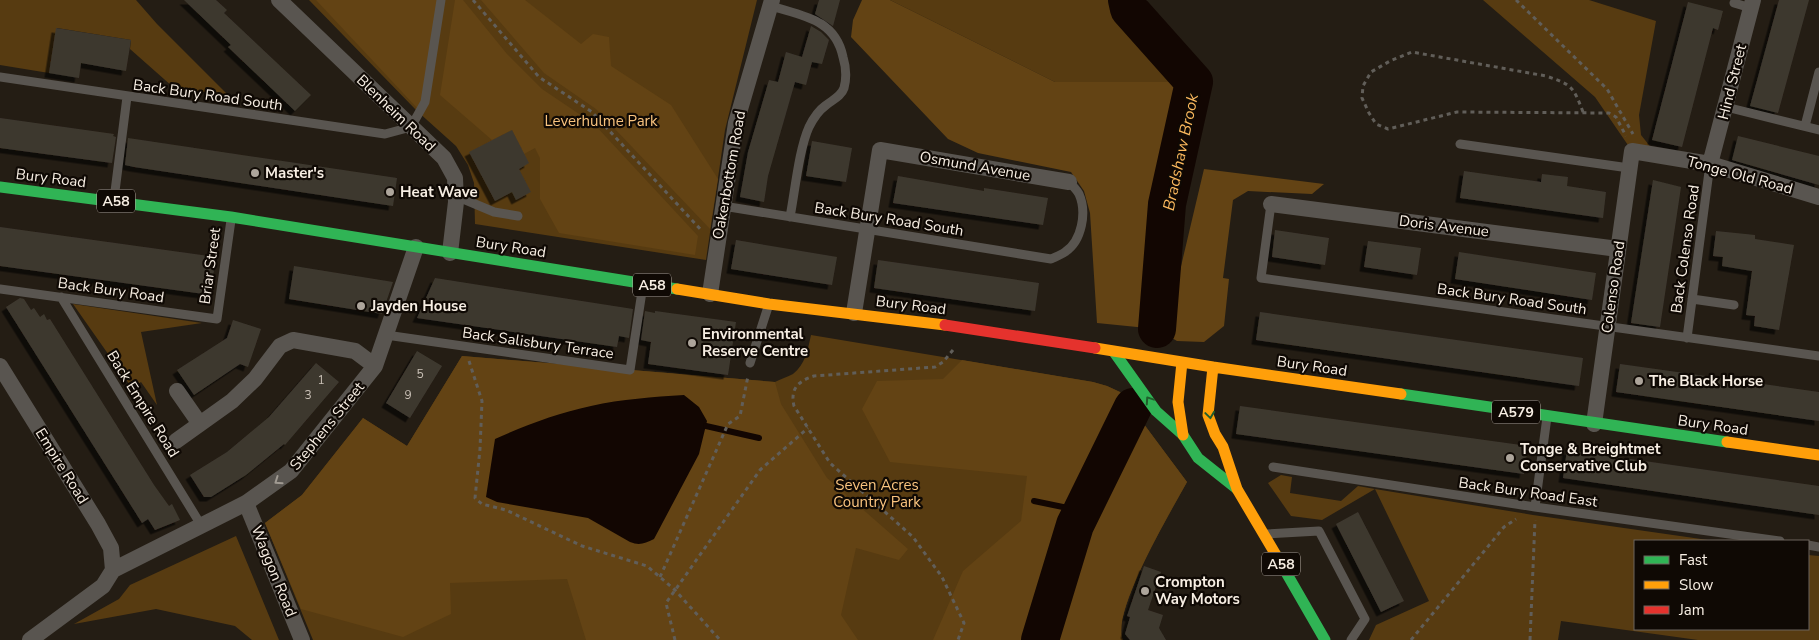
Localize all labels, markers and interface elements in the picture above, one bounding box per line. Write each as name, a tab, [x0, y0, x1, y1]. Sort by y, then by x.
street label: Hind Street	[1713, 42, 1751, 122]
street label: Blenheim Road	[352, 70, 440, 156]
street label: Back Bury Road South	[132, 75, 284, 115]
water label: Bradshaw Brook	[1158, 91, 1204, 213]
street label: Oakenbottom Road	[708, 109, 750, 241]
park label: Leverhulme Park	[545, 111, 658, 131]
street label: Osmund Avenue	[918, 146, 1032, 186]
street label: Tonge Old Road	[1685, 151, 1795, 199]
place label: Master's	[265, 163, 324, 183]
street label: Bury Road	[15, 164, 87, 192]
marker: Master's	[249, 167, 261, 179]
place label: Heat Wave	[400, 182, 478, 202]
street label: Back Colenso Road	[1666, 183, 1704, 315]
marker: Heat Wave	[384, 186, 396, 198]
road number: A58	[97, 190, 135, 212]
street label: Back Bury Road South	[813, 197, 965, 241]
street label: Doris Avenue	[1398, 211, 1490, 241]
street label: Briar Street	[195, 226, 225, 306]
street label: Bury Road	[474, 232, 548, 262]
street label: Colenso Road	[1597, 240, 1629, 334]
street label: Back Bury Road	[57, 273, 165, 307]
road number: A58	[633, 274, 671, 296]
street label: Back Bury Road South	[1436, 279, 1588, 319]
street label: Bury Road	[875, 291, 947, 319]
place label: Jayden House	[370, 296, 467, 316]
marker: Jayden House	[355, 300, 367, 312]
street label: Back Salisbury Terrace	[461, 322, 615, 364]
place label: Environmental Reserve Centre	[702, 324, 808, 361]
marker: Environmental Reserve Centre	[686, 337, 698, 349]
street label: Back Empire Road	[102, 347, 184, 461]
street label: Bury Road	[1276, 351, 1348, 381]
house number: 5	[416, 366, 424, 382]
place label: The Black Horse	[1649, 371, 1763, 391]
house number: 1	[317, 372, 325, 388]
marker: The Black Horse	[1633, 375, 1645, 387]
street label: Stephens Street	[285, 377, 369, 474]
house number: 3	[304, 387, 312, 403]
house number: 9	[404, 387, 412, 403]
one-way arrow	[1146, 396, 1155, 406]
road number: A579	[1492, 401, 1540, 424]
street label: Bury Road	[1677, 410, 1749, 440]
one-way arrow	[1204, 411, 1214, 420]
street label: Empire Road	[31, 424, 93, 508]
place label: Tonge & Breightmet Conservative Club	[1520, 439, 1661, 476]
marker: Tonge & Breightmet Conservative Club	[1504, 452, 1516, 464]
street label: Back Bury Road East	[1457, 472, 1599, 512]
one-way arrow	[274, 475, 284, 484]
park label: Seven Acres Country Park	[833, 475, 921, 512]
street label: Waggon Road	[247, 522, 301, 620]
legend	[1634, 540, 1809, 630]
text: Fast	[1679, 550, 1708, 570]
road number: A58	[1262, 552, 1300, 576]
place label: Crompton Way Motors	[1155, 572, 1240, 609]
text: Slow	[1679, 575, 1714, 595]
marker: Crompton Way Motors	[1139, 585, 1151, 597]
text: Jam	[1678, 600, 1705, 620]

